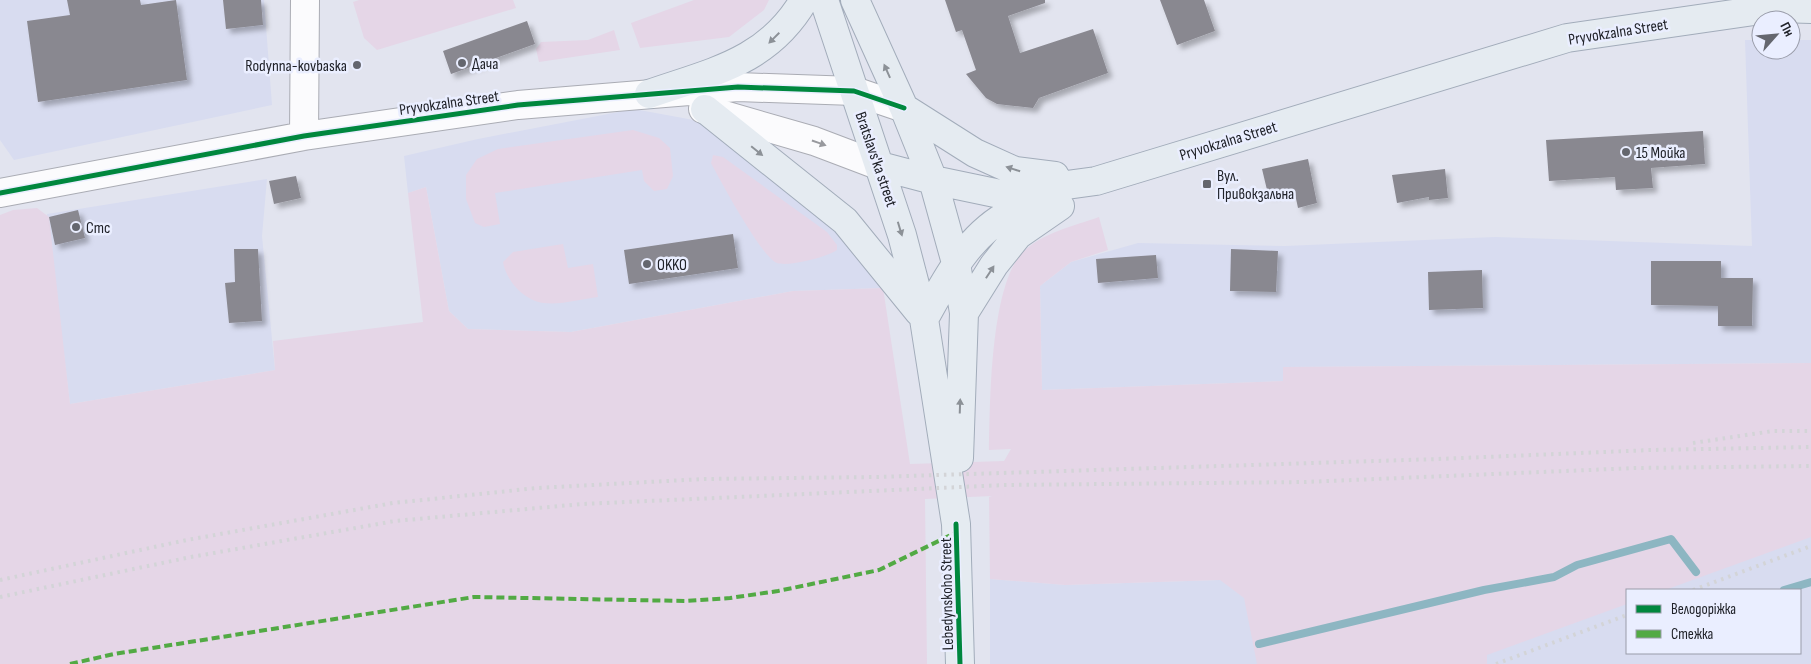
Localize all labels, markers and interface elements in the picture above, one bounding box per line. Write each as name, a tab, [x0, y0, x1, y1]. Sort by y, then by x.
north arrow	[1751, 10, 1801, 60]
street label: Pryvokzalna Street	[1567, 15, 1670, 50]
text: Пн	[1776, 19, 1798, 39]
one-way arrow	[769, 32, 781, 44]
place label: Дача	[472, 55, 498, 74]
place label: Rodynna-kovbaska	[245, 57, 347, 76]
marker: Дача	[456, 57, 468, 69]
marker: Rodynna-kovbaska	[351, 59, 363, 71]
one-way arrow	[883, 64, 891, 78]
street label: Pryvokzalna Street	[398, 87, 500, 120]
street label: Bratslavs'ka street	[850, 110, 901, 210]
street label: Pryvokzalna Street	[1178, 118, 1279, 165]
one-way arrow	[812, 139, 827, 147]
place label: 15 Мойка	[1636, 144, 1686, 163]
one-way arrow	[750, 145, 763, 156]
marker: 15 Мойка	[1620, 146, 1632, 158]
one-way arrow	[1006, 165, 1021, 173]
place label: Вул. Привокзальна	[1217, 167, 1294, 204]
marker: Вул. Привокзальна	[1201, 178, 1213, 190]
place label: Стс	[86, 219, 110, 238]
marker: Стс	[70, 221, 82, 233]
one-way arrow	[897, 221, 905, 236]
place label: OKKO	[657, 256, 687, 275]
marker: OKKO	[641, 258, 653, 270]
one-way arrow	[985, 265, 994, 279]
one-way arrow	[957, 397, 965, 413]
street label: Lebedynskoho Street	[937, 537, 958, 651]
legend	[1626, 589, 1801, 654]
text: Велодоріжка	[1671, 600, 1736, 619]
text: Стежка	[1671, 625, 1714, 644]

